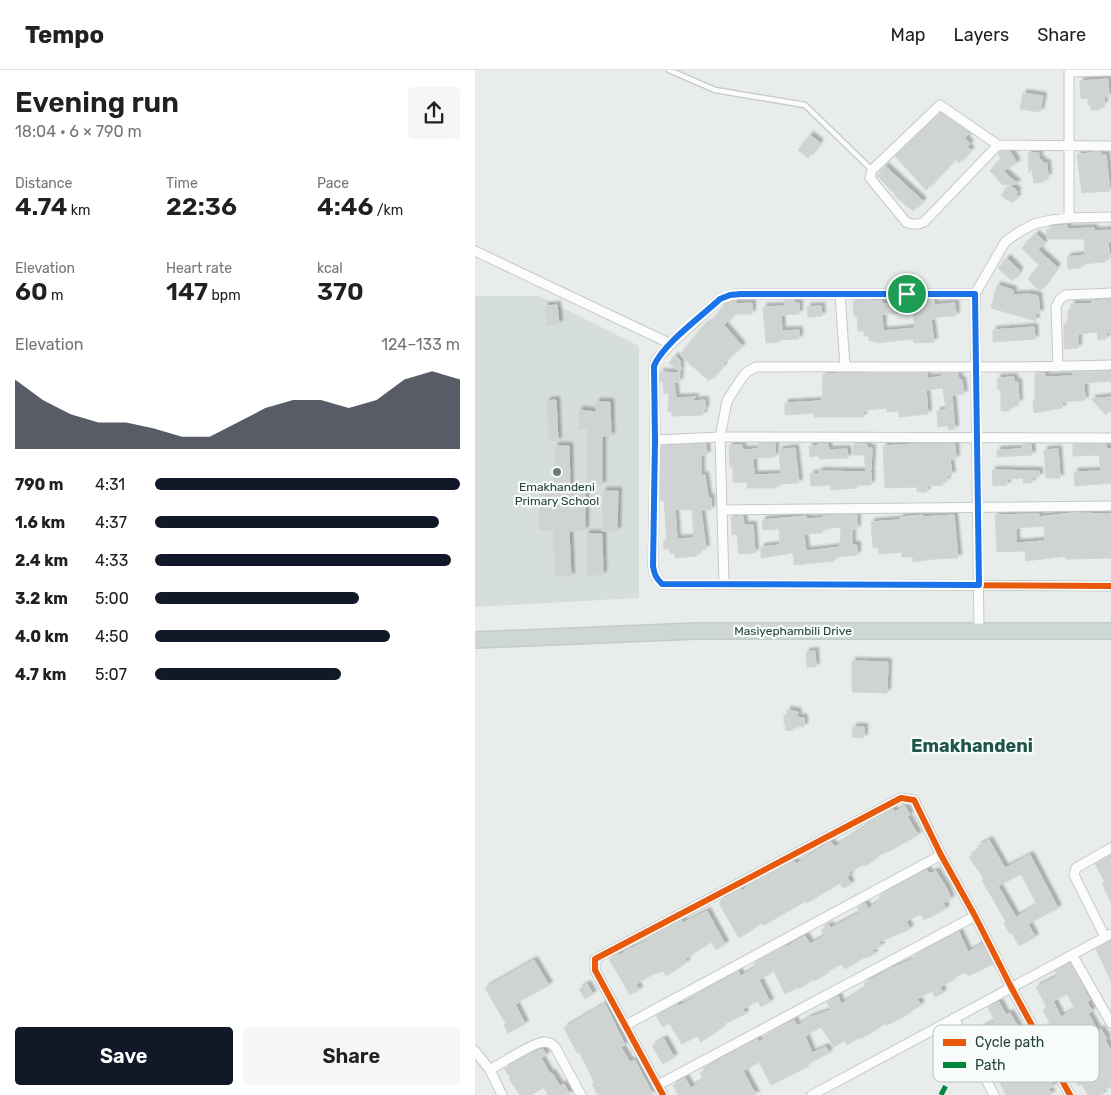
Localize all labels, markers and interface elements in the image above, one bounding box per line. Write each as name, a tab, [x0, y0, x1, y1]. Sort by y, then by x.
text: Tempo	[25, 21, 104, 49]
text: Map	[891, 24, 926, 46]
text: Layers	[954, 24, 1009, 46]
text: Share	[1037, 24, 1086, 46]
text: Evening run	[15, 86, 179, 119]
button: share	[408, 87, 460, 139]
text: 18:04 · 6 × 790 m	[15, 122, 142, 141]
text: Distance	[15, 175, 72, 192]
text: Time	[166, 175, 198, 192]
text: Pace	[317, 175, 349, 192]
text: 4.74	[15, 192, 67, 221]
text: 22:36	[166, 192, 237, 221]
text: 4:46	[317, 192, 373, 221]
text: km	[67, 202, 91, 219]
text: /km	[373, 202, 403, 219]
text: Elevation	[15, 260, 75, 277]
text: Heart rate	[166, 260, 232, 277]
text: kcal	[317, 260, 343, 277]
pin	[886, 273, 928, 315]
text: 60	[15, 277, 48, 306]
text: 147	[166, 277, 208, 306]
text: 370	[317, 277, 364, 306]
icon: arrive	[893, 280, 921, 308]
text: m	[48, 287, 64, 304]
text: bpm	[208, 287, 241, 304]
text: Elevation	[15, 335, 84, 354]
text: 124–133 m	[381, 335, 460, 354]
marker: Emakhandeni Primary School	[551, 466, 563, 478]
text: 790 m	[15, 475, 63, 494]
text: 4:31	[95, 475, 125, 494]
place label: Emakhandeni Primary School	[515, 480, 599, 508]
text: 1.6 km	[15, 513, 65, 532]
text: 4:37	[95, 513, 127, 532]
text: 2.4 km	[15, 551, 68, 570]
text: 4:33	[95, 551, 128, 570]
text: 3.2 km	[15, 589, 68, 608]
text: 5:00	[95, 589, 129, 608]
street label: Masiyephambili Drive	[734, 624, 852, 638]
text: 4.0 km	[15, 627, 69, 646]
text: 4:50	[95, 627, 129, 646]
text: 4.7 km	[15, 665, 66, 684]
text: 5:07	[95, 665, 127, 684]
district label: Emakhandeni	[911, 735, 1033, 757]
legend	[933, 1025, 1099, 1082]
button: Save	[15, 1027, 233, 1085]
button: Share	[243, 1027, 460, 1085]
text: Cycle path	[975, 1034, 1044, 1051]
text: Path	[975, 1057, 1006, 1074]

